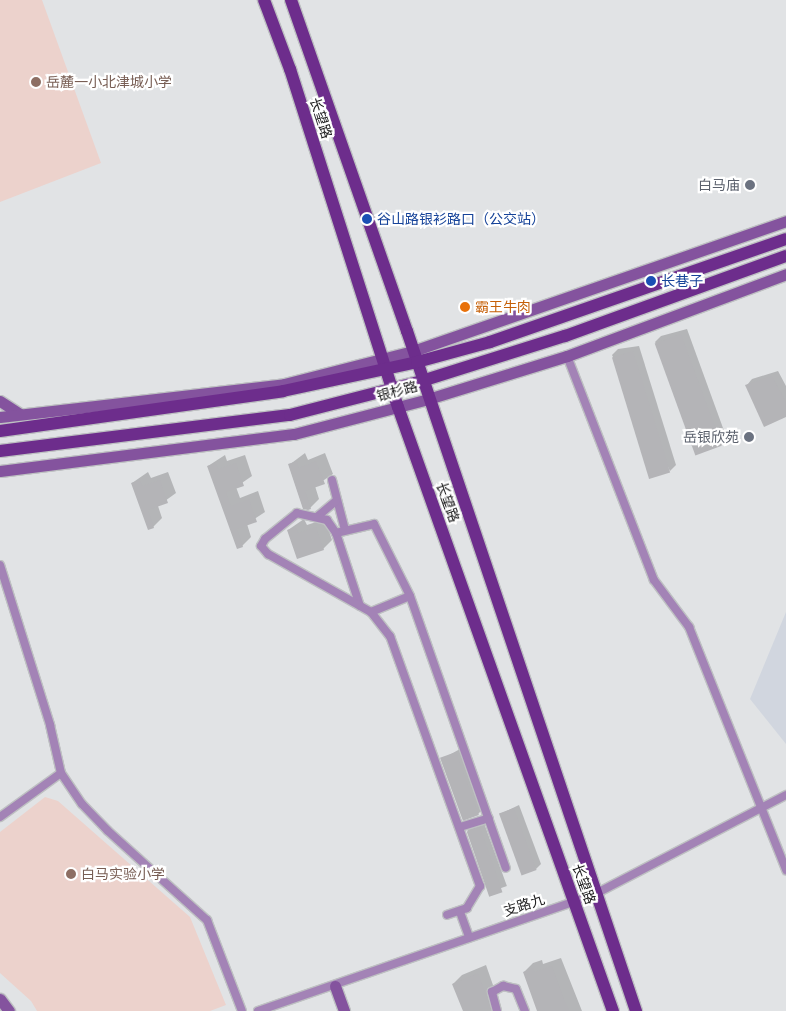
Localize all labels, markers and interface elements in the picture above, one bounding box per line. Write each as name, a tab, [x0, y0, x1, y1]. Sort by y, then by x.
place label: 岳麓一小北津城小学	[46, 74, 172, 90]
marker: 岳麓一小北津城小学	[30, 76, 42, 88]
street label: 长望路	[307, 95, 335, 141]
place label: 白马庙	[698, 177, 740, 193]
marker: 白马庙	[744, 179, 756, 191]
place label: 谷山路银衫路口（公交站）	[377, 211, 545, 227]
marker: 谷山路银衫路口（公交站）	[361, 213, 373, 225]
place label: 长巷子	[661, 273, 703, 289]
marker: 长巷子	[645, 275, 657, 287]
place label: 霸王牛肉	[475, 299, 531, 315]
marker: 霸王牛肉	[459, 301, 471, 313]
street label: 银杉路	[375, 377, 419, 405]
place label: 岳银欣苑	[683, 429, 739, 445]
marker: 岳银欣苑	[743, 431, 755, 443]
street label: 长望路	[433, 479, 463, 525]
street label: 长望路	[569, 861, 599, 907]
place label: 白马实验小学	[81, 866, 165, 882]
marker: 白马实验小学	[65, 868, 77, 880]
street label: 支路九	[501, 891, 547, 919]

